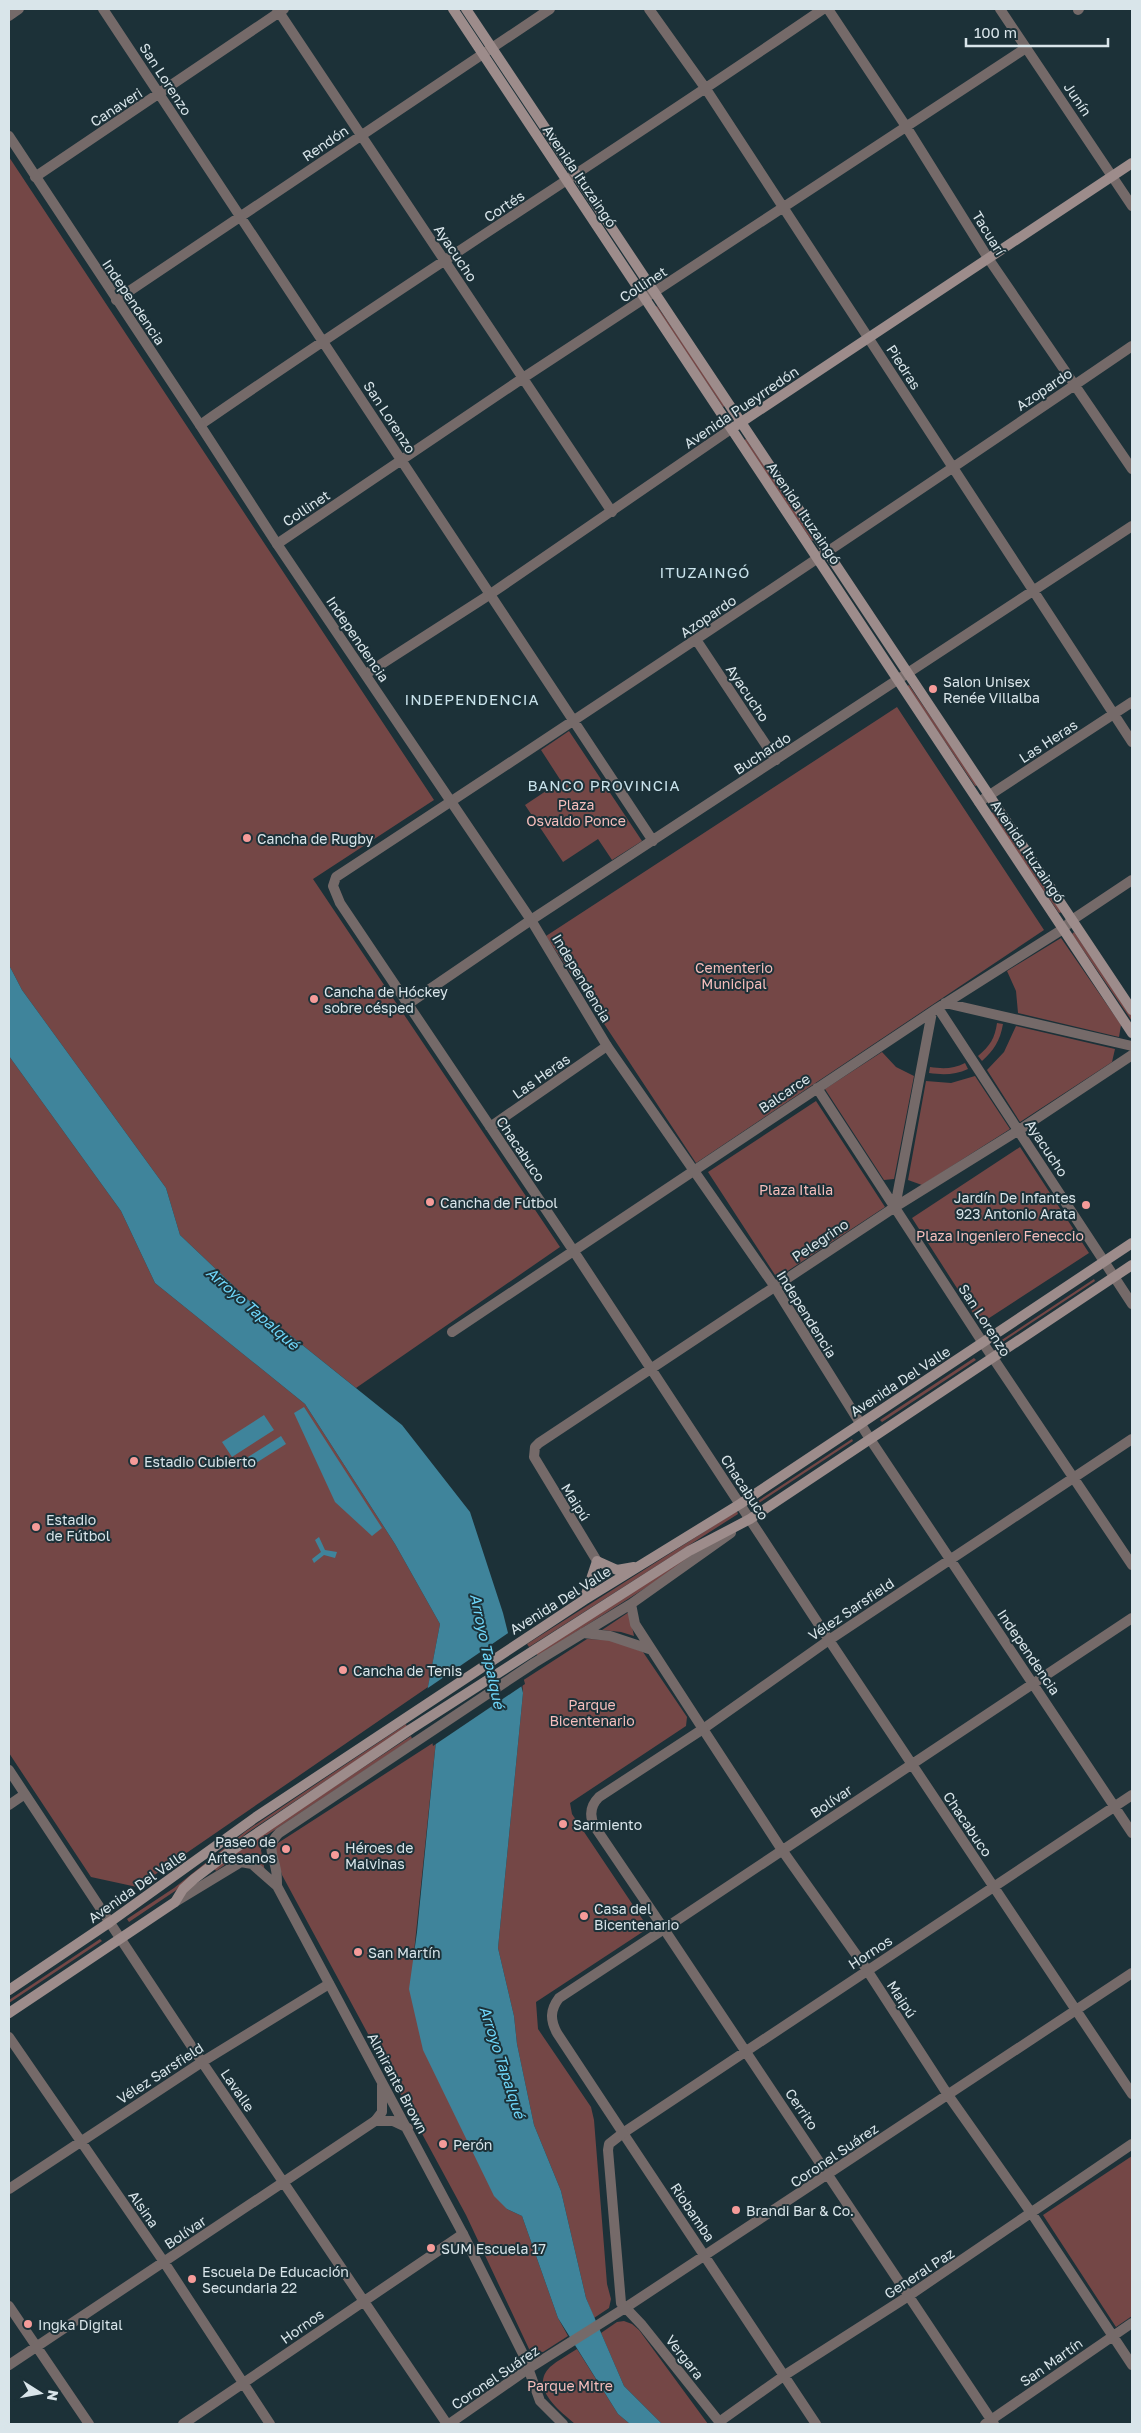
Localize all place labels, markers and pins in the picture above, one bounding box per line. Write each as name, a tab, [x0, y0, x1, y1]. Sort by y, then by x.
place label: Salon Unisex Renée Villalba	[943, 673, 1040, 706]
marker: Salon Unisex Renée Villalba	[927, 683, 939, 695]
place label: Cancha de Rugby	[257, 830, 374, 847]
marker: Cancha de Rugby	[241, 832, 253, 844]
place label: Cancha de Hóckey sobre césped	[324, 983, 448, 1016]
marker: Cancha de Hóckey sobre césped	[308, 993, 320, 1005]
place label: Jardín De Infantes 923 Antonio Arata	[954, 1189, 1076, 1222]
place label: Cancha de Fútbol	[440, 1194, 558, 1211]
marker: Cancha de Fútbol	[424, 1196, 436, 1208]
marker: Jardín De Infantes 923 Antonio Arata	[1080, 1199, 1092, 1211]
place label: Estadio Cubierto	[144, 1453, 256, 1470]
marker: Estadio Cubierto	[128, 1455, 140, 1467]
place label: Estadio de Fútbol	[46, 1511, 110, 1544]
marker: Estadio de Fútbol	[30, 1521, 42, 1533]
place label: Cancha de Tenis	[353, 1662, 462, 1679]
marker: Cancha de Tenis	[337, 1664, 349, 1676]
place label: Sarmiento	[573, 1816, 642, 1833]
marker: Sarmiento	[557, 1818, 569, 1830]
place label: Paseo de Artesanos	[207, 1833, 276, 1866]
place label: Héroes de Malvinas	[345, 1839, 413, 1872]
marker: Paseo de Artesanos	[280, 1843, 292, 1855]
marker: Héroes de Malvinas	[329, 1849, 341, 1861]
place label: Casa del Bicentenario	[594, 1900, 679, 1933]
marker: Casa del Bicentenario	[578, 1910, 590, 1922]
place label: San Martín	[368, 1944, 441, 1961]
marker: San Martín	[352, 1946, 364, 1958]
place label: Perón	[453, 2136, 492, 2153]
marker: Perón	[437, 2138, 449, 2150]
place label: Brandi Bar & Co.	[746, 2202, 854, 2219]
marker: Brandi Bar & Co.	[730, 2204, 742, 2216]
place label: SUM Escuela 17	[441, 2240, 546, 2257]
marker: SUM Escuela 17	[425, 2242, 437, 2254]
place label: Escuela De Educación Secundaria 22	[202, 2263, 349, 2296]
marker: Escuela De Educación Secundaria 22	[186, 2273, 198, 2285]
place label: Ingka Digital	[38, 2316, 123, 2333]
marker: Ingka Digital	[22, 2318, 34, 2330]

